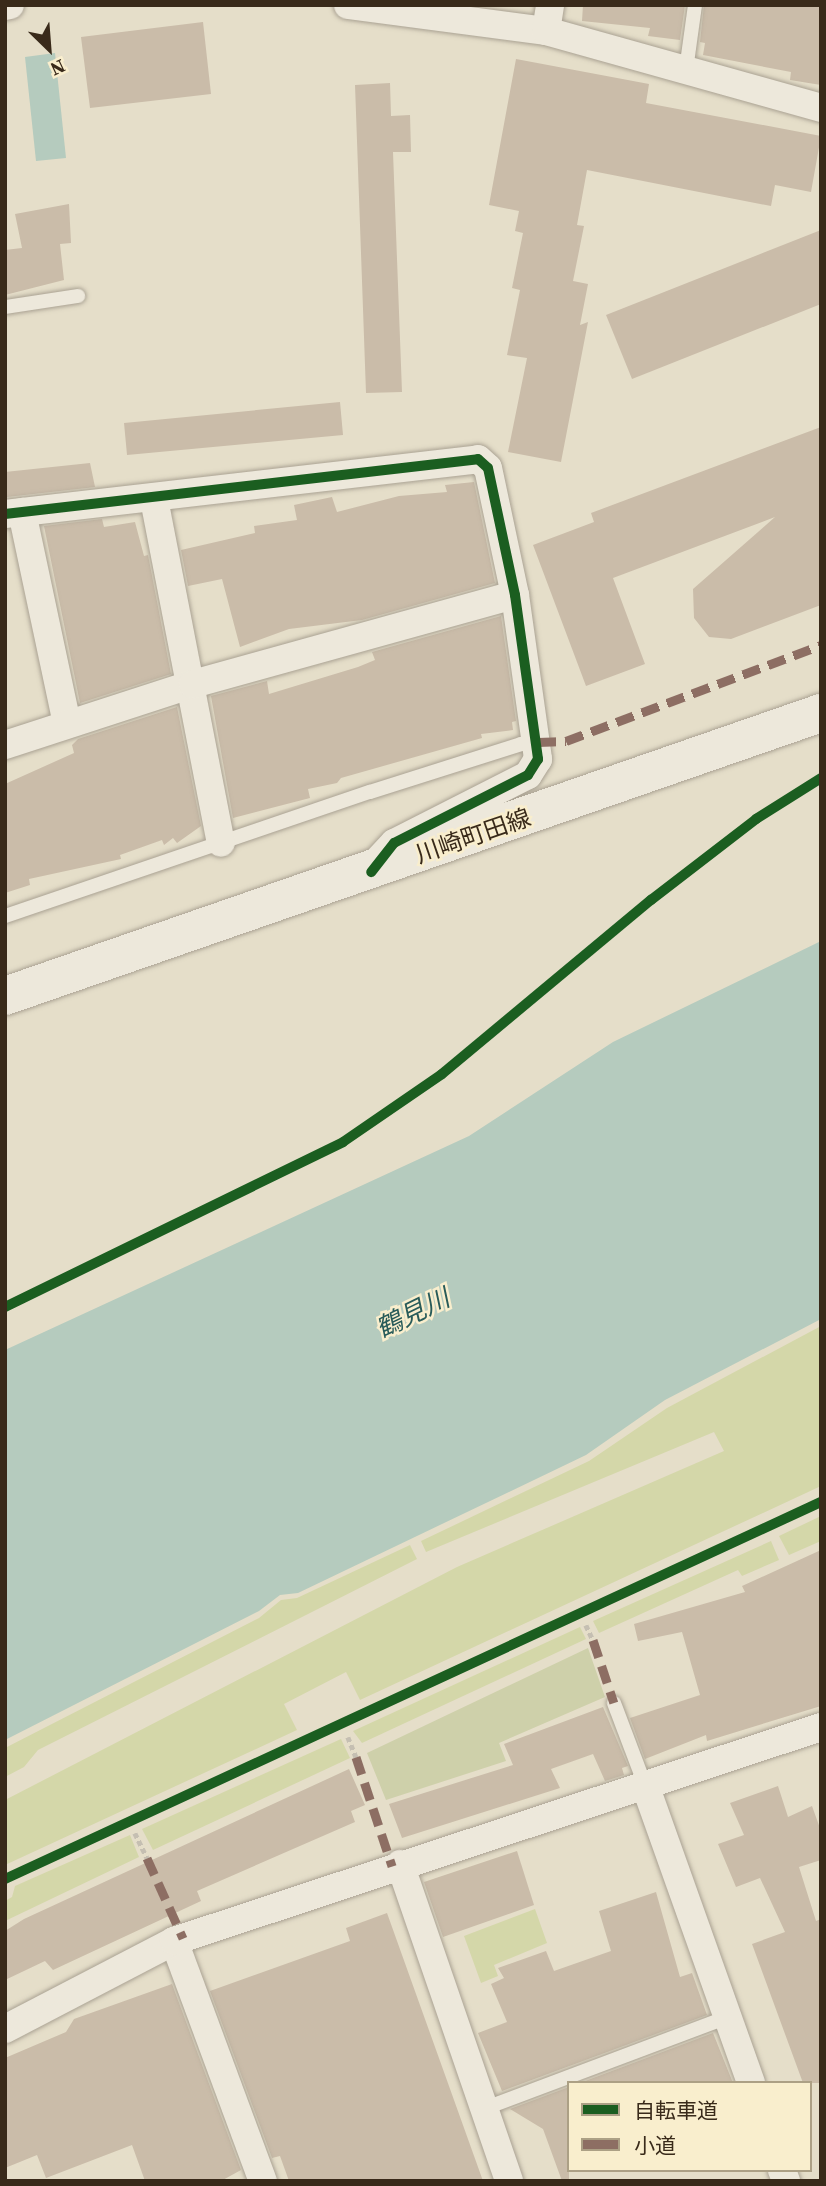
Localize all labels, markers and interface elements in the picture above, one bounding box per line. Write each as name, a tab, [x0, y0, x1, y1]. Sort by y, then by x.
north arrow	[14, 14, 84, 84]
text: N	[46, 53, 70, 83]
street label: 川崎町田線	[412, 803, 534, 869]
water label: 鶴見川	[371, 1283, 455, 1345]
legend	[567, 2081, 812, 2172]
text: 自転車道	[634, 2096, 718, 2125]
text: 小道	[634, 2131, 676, 2160]

